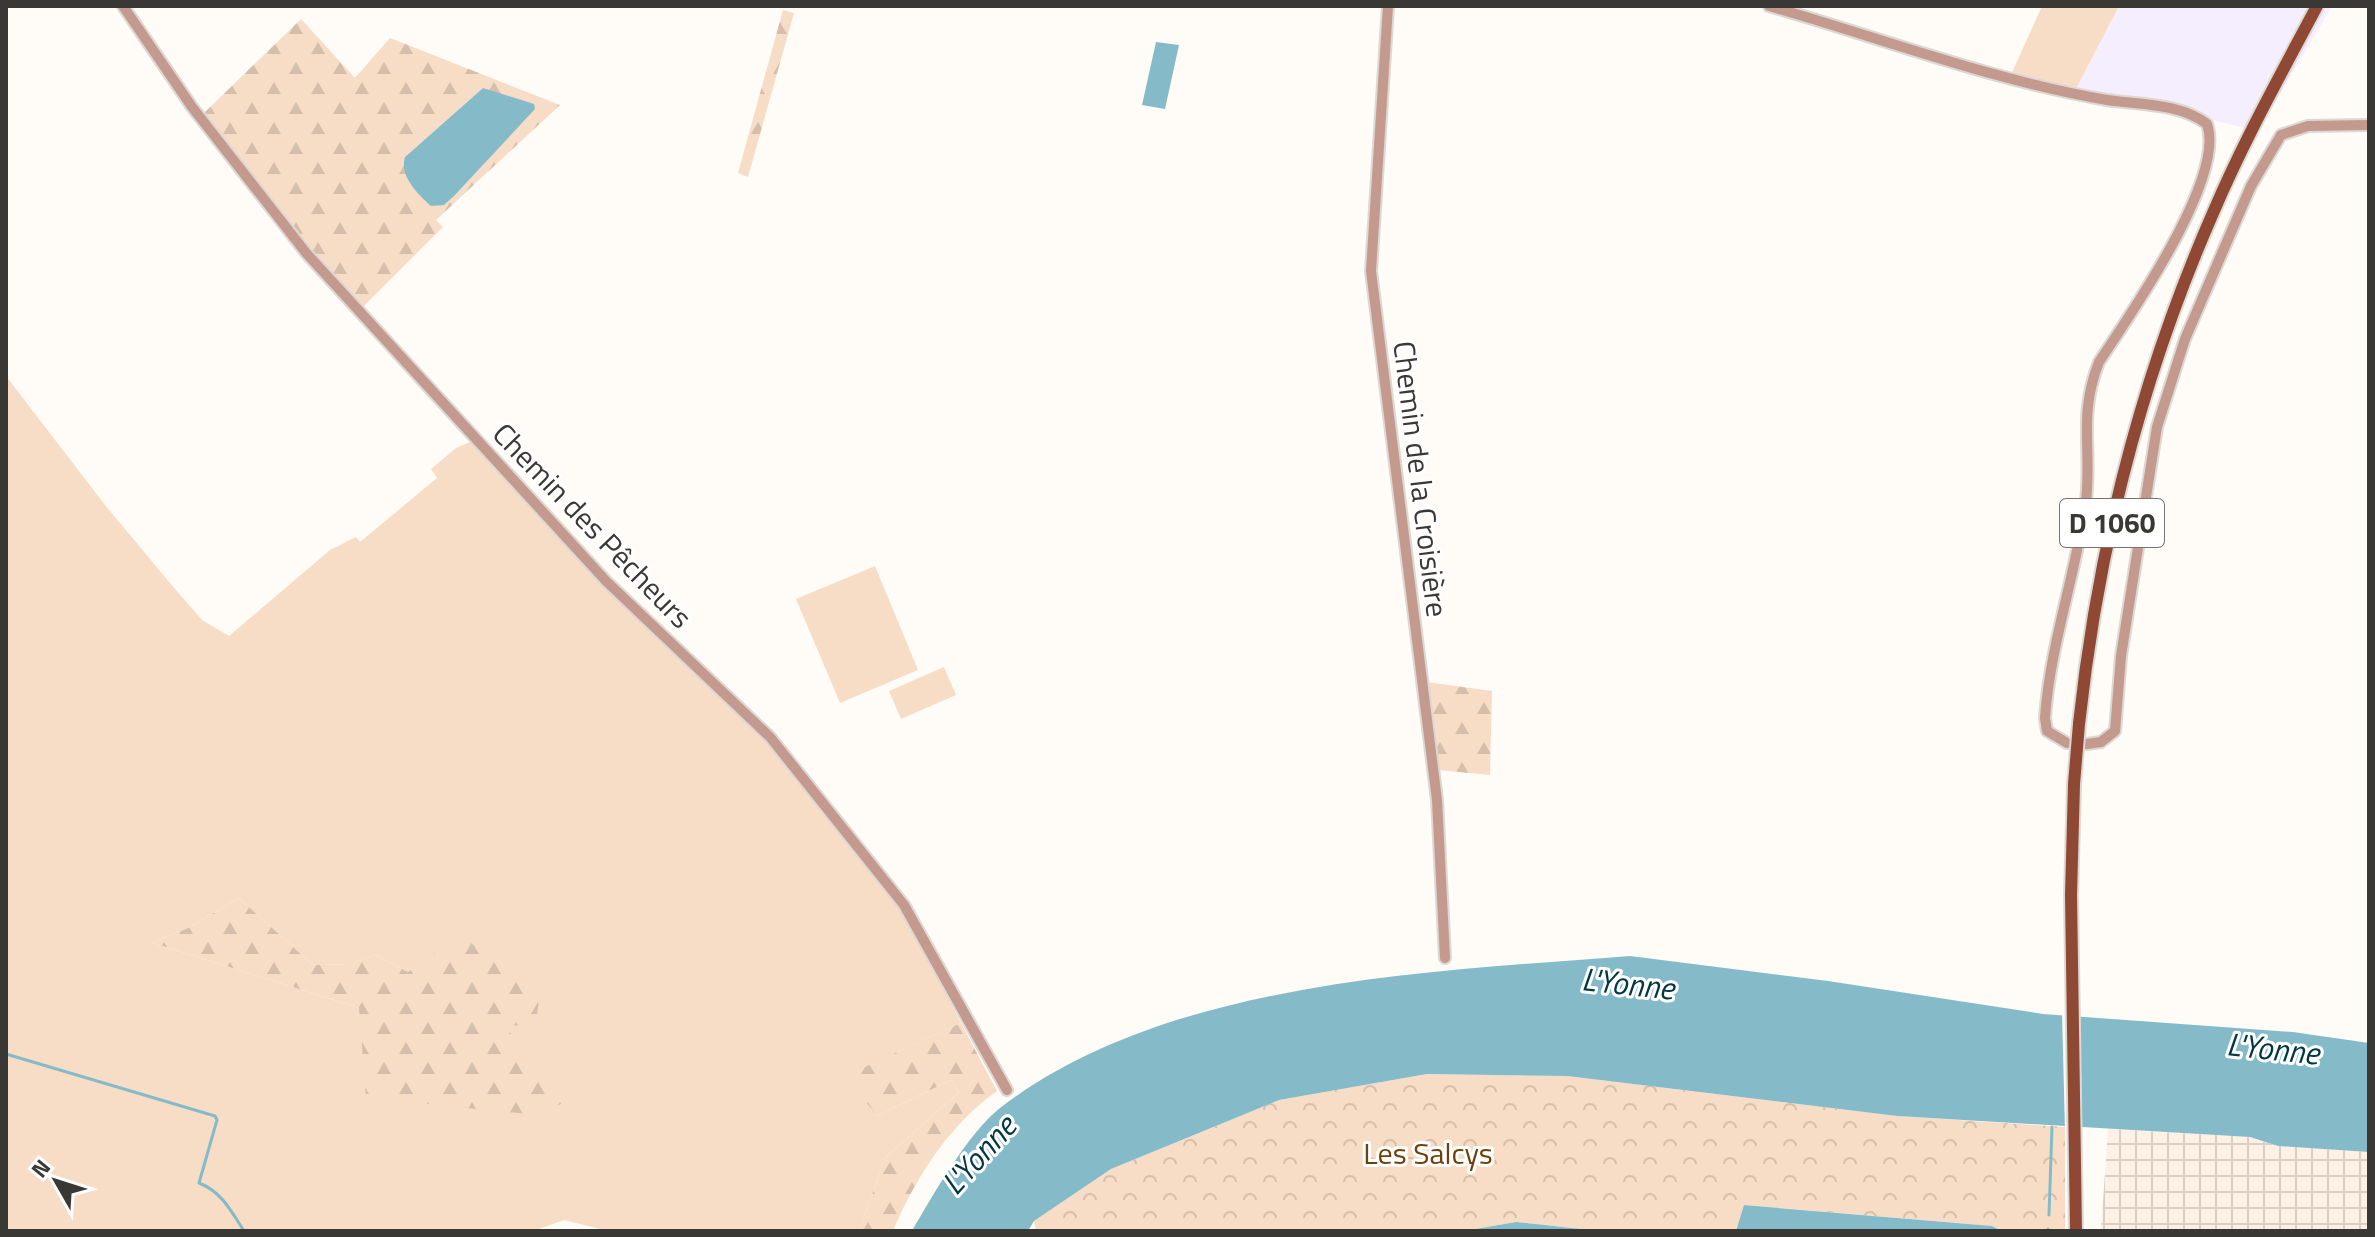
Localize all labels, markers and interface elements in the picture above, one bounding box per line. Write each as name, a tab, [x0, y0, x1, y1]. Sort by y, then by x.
street label: Chemin de la Croisière	[1381, 338, 1461, 620]
street label: Chemin des Pêcheurs	[482, 412, 703, 639]
road number: D 1060	[2060, 499, 2164, 547]
water label: L'Yonne	[1579, 954, 1679, 1012]
water label: L'Yonne	[2224, 1019, 2324, 1077]
water label: L'Yonne	[929, 1102, 1029, 1205]
park label: Les Salcys	[1363, 1130, 1493, 1176]
north arrow	[16, 1141, 96, 1221]
text: N	[22, 1152, 58, 1185]

